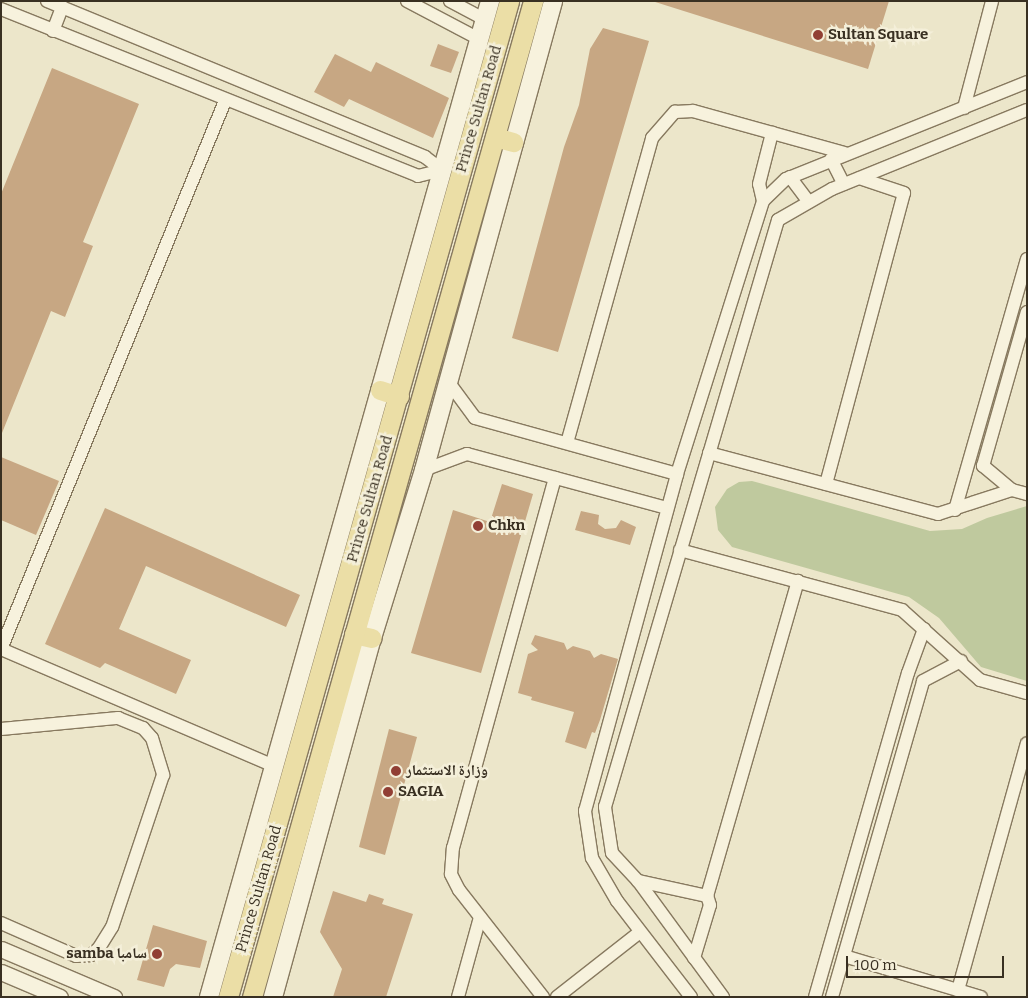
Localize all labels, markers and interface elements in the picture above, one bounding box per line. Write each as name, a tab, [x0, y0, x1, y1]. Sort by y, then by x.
place label: Sultan Square	[828, 26, 928, 44]
marker: Sultan Square	[812, 29, 824, 41]
street label: Prince Sultan Road	[452, 43, 506, 175]
street label: Prince Sultan Road	[343, 433, 397, 565]
place label: Chkn	[488, 517, 525, 535]
marker: Chkn	[472, 520, 484, 532]
place label: وزارة الاستثمار	[406, 762, 488, 780]
marker: وزارة الاستثمار	[390, 765, 402, 777]
place label: SAGIA	[398, 783, 443, 801]
marker: SAGIA	[382, 786, 394, 798]
street label: Prince Sultan Road	[232, 823, 286, 955]
place label: samba سامبا	[66, 945, 147, 963]
scale bar	[848, 946, 1006, 978]
marker: samba سامبا	[151, 948, 163, 960]
text: 100 m	[854, 956, 897, 974]

